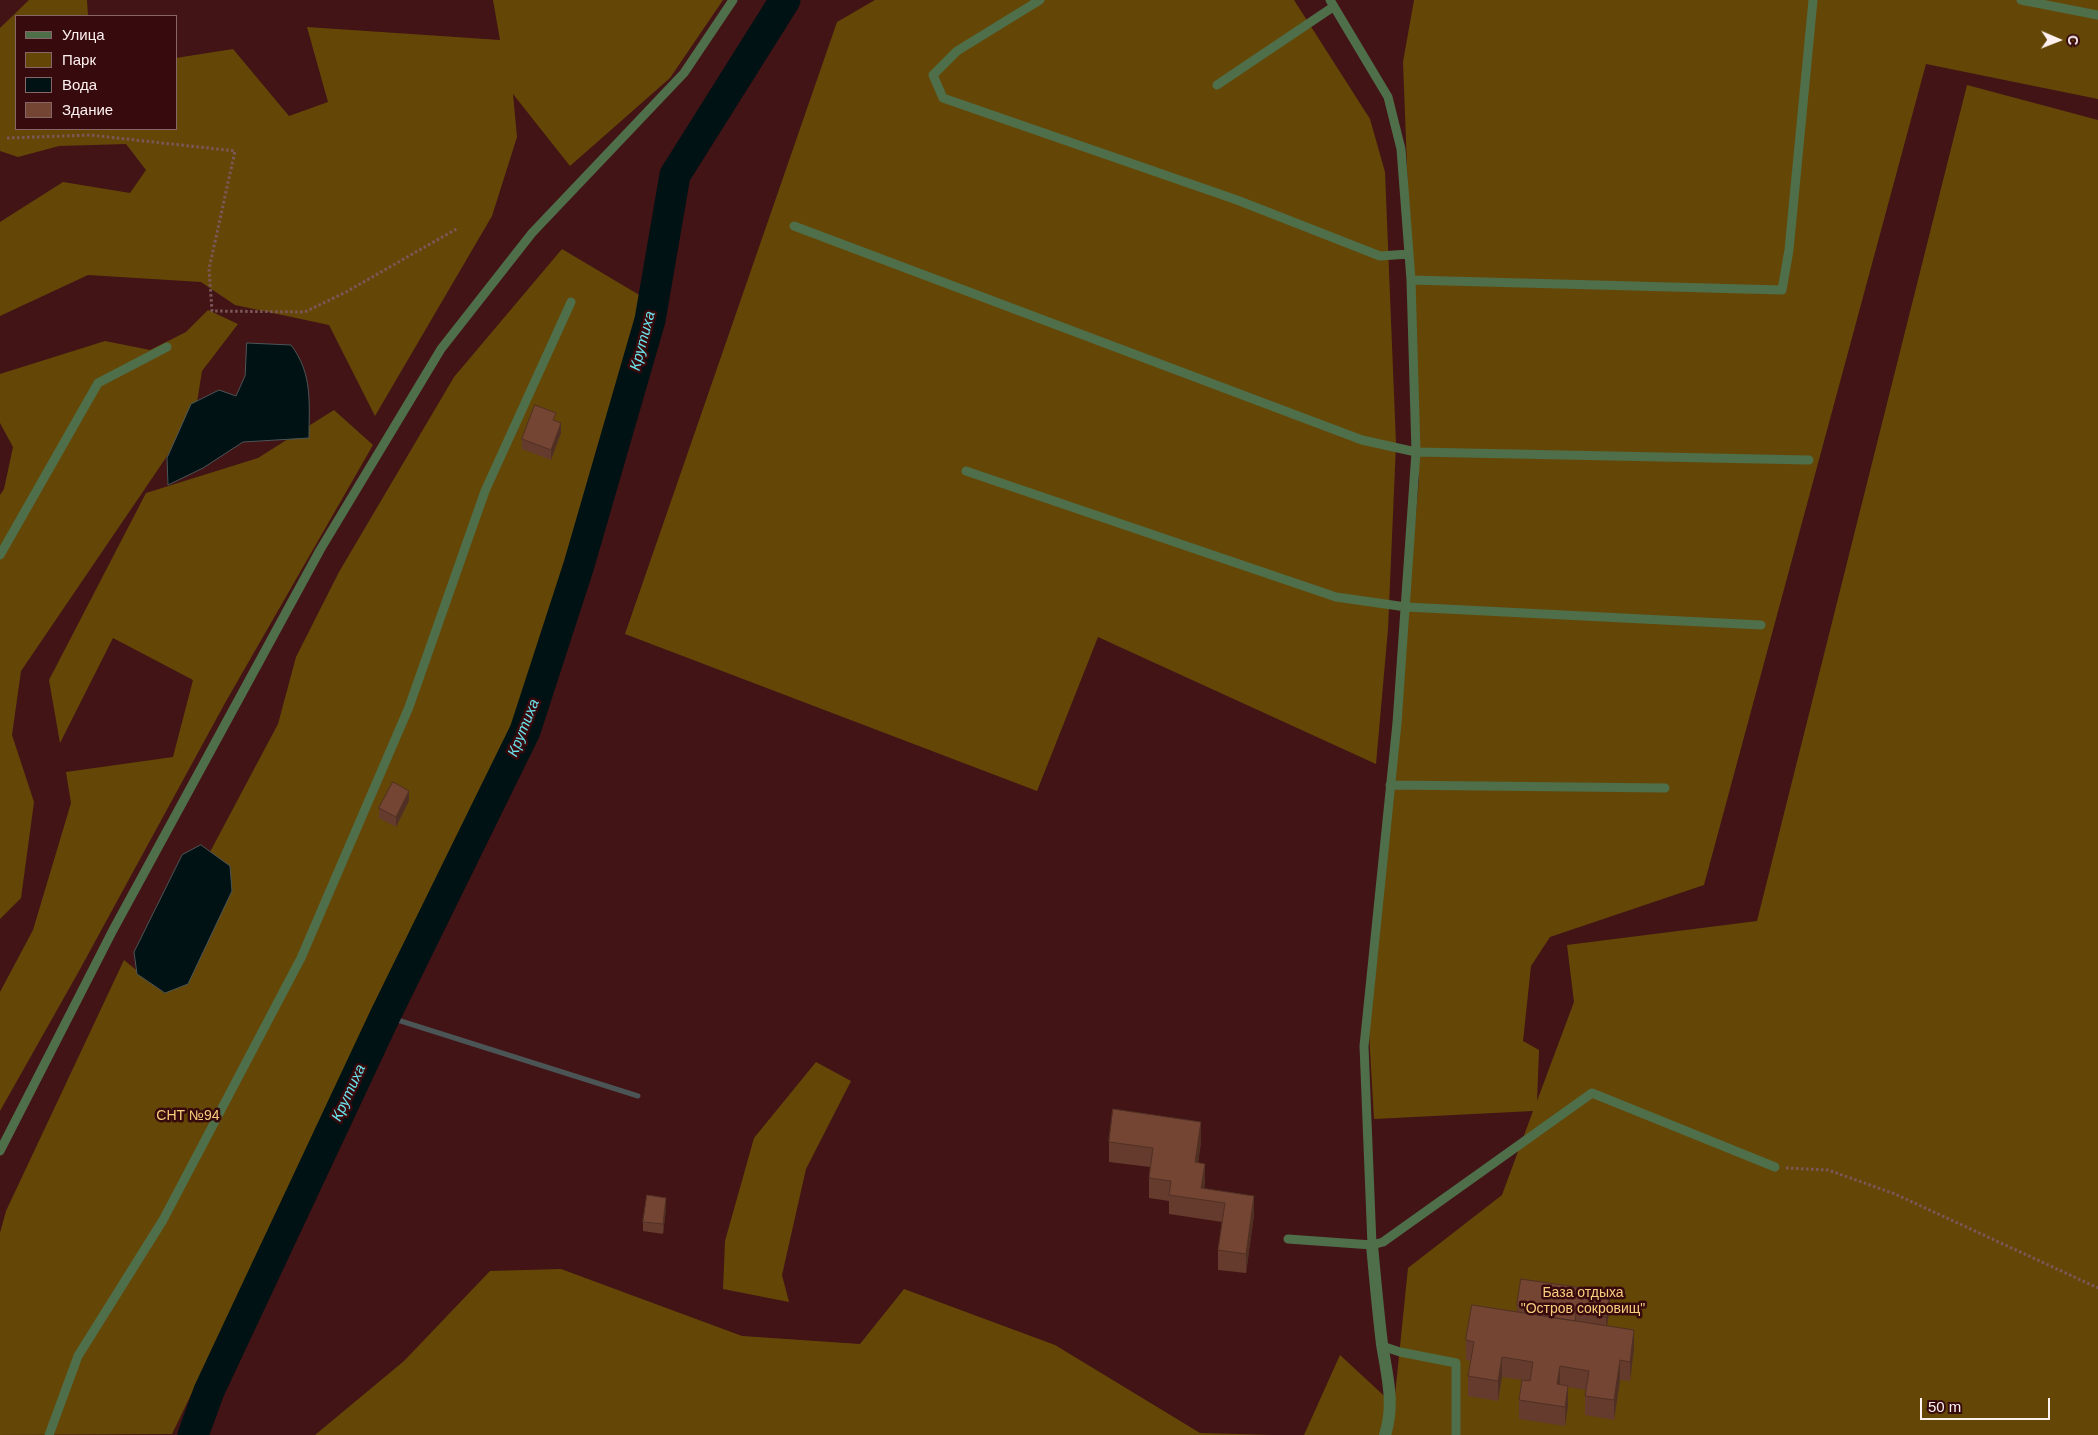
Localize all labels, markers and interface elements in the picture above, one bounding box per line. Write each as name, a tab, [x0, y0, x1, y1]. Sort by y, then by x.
legend	[15, 15, 178, 130]
north arrow	[2033, 15, 2083, 65]
text: Улица	[62, 26, 105, 43]
text: С	[2065, 35, 2081, 45]
text: Парк	[62, 51, 96, 68]
text: Вода	[62, 76, 97, 93]
text: Здание	[62, 101, 113, 118]
water label: Крутиха	[626, 309, 660, 373]
water label: Крутиха	[504, 696, 544, 760]
water label: Крутиха	[328, 1062, 370, 1124]
park label: СНТ №94	[156, 1108, 220, 1124]
park label: База отдыха "Остров сокровищ"	[1521, 1285, 1645, 1318]
scale bar	[1923, 1388, 2053, 1420]
text: 50 m	[1928, 1398, 1961, 1415]

